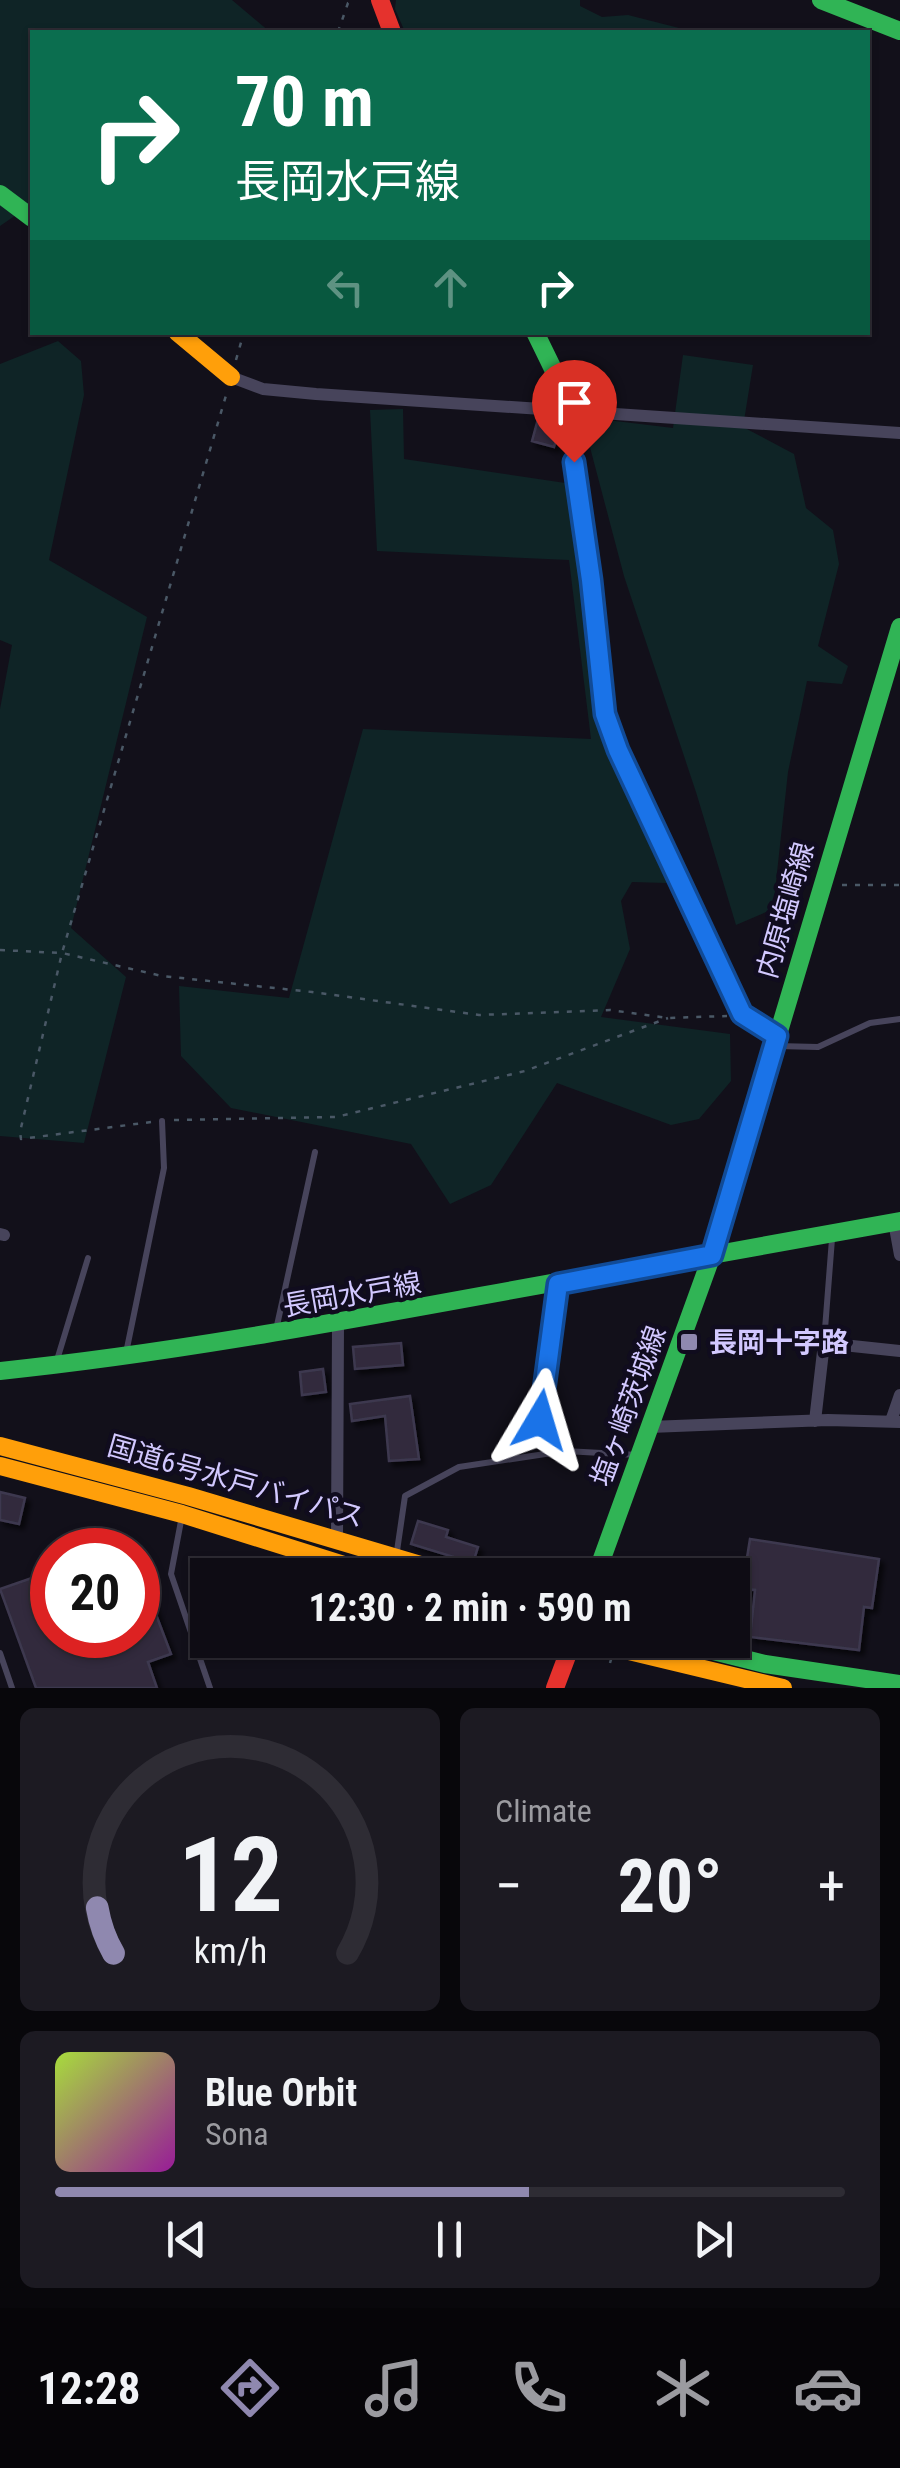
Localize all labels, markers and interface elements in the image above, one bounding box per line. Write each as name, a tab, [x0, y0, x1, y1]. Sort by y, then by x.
text: 70 m	[235, 61, 374, 143]
icon: right	[70, 70, 200, 200]
text: 長岡水戸線	[235, 155, 460, 208]
icon: left	[318, 260, 373, 315]
icon: ahead	[423, 260, 478, 315]
icon: right	[528, 260, 583, 315]
pin	[532, 360, 617, 463]
icon: arrive	[547, 375, 602, 430]
street label: 内原塩崎線	[750, 838, 821, 982]
street label: 長岡水戸線	[280, 1266, 424, 1323]
street label: 塩ヶ崎茨城線	[584, 1322, 673, 1491]
place label: 長岡十字路	[709, 1326, 849, 1359]
marker: 長岡十字路	[678, 1331, 700, 1353]
position arrow	[488, 1368, 592, 1472]
street label: 国道6号水戸バイパス	[104, 1429, 368, 1534]
speed limit sign: 20	[30, 1528, 160, 1658]
text: 12:30 · 2 min · 590 m	[309, 1586, 631, 1630]
text: Climate	[495, 1792, 592, 1830]
text: 12	[177, 1815, 283, 1936]
text: 20°	[618, 1842, 723, 1930]
text: −	[495, 1854, 523, 1918]
text: +	[818, 1854, 845, 1918]
text: km/h	[193, 1930, 267, 1972]
text: Blue Orbit	[205, 2071, 357, 2115]
text: Sona	[205, 2115, 268, 2153]
icon: previous	[159, 2212, 214, 2267]
icon: pause	[422, 2212, 477, 2267]
icon: next	[686, 2212, 741, 2267]
icon: directions	[215, 2353, 285, 2423]
icon: music	[359, 2353, 429, 2423]
icon: phone	[504, 2353, 574, 2423]
icon: climate	[648, 2353, 718, 2423]
icon: car	[793, 2353, 863, 2423]
text: 12:28	[37, 2362, 141, 2415]

